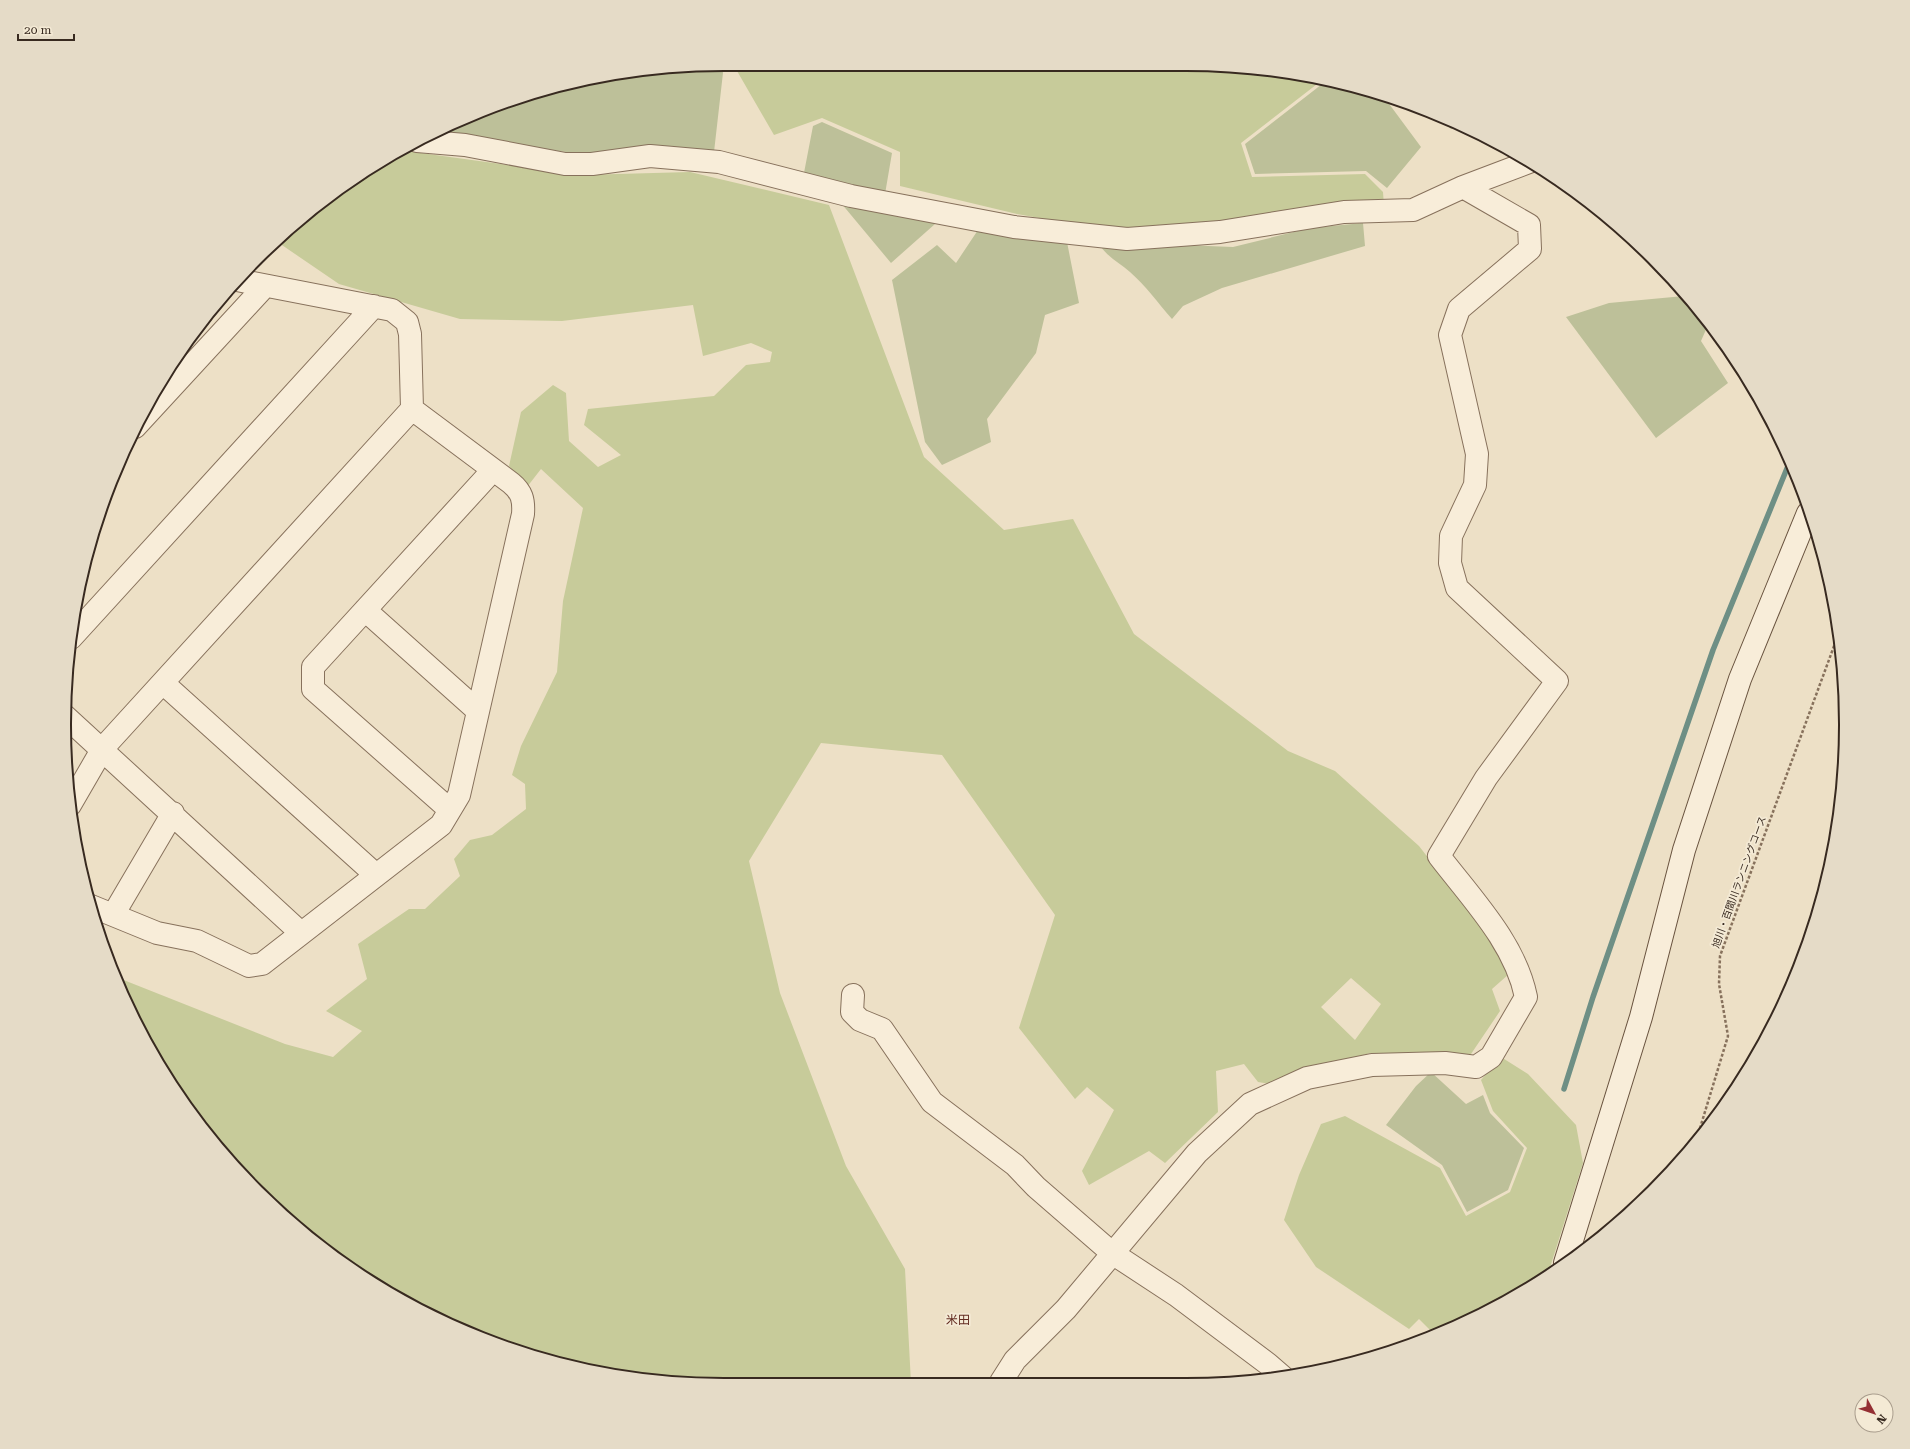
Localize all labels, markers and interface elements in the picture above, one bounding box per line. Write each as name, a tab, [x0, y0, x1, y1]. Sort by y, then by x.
scale bar	[18, 16, 74, 42]
text: 20 m	[24, 23, 51, 37]
street label: 旭川・百間川ランニングコース	[1710, 815, 1768, 949]
district label: 米田	[946, 1313, 970, 1327]
north arrow	[1854, 1393, 1894, 1433]
text: N	[1873, 1412, 1889, 1427]

